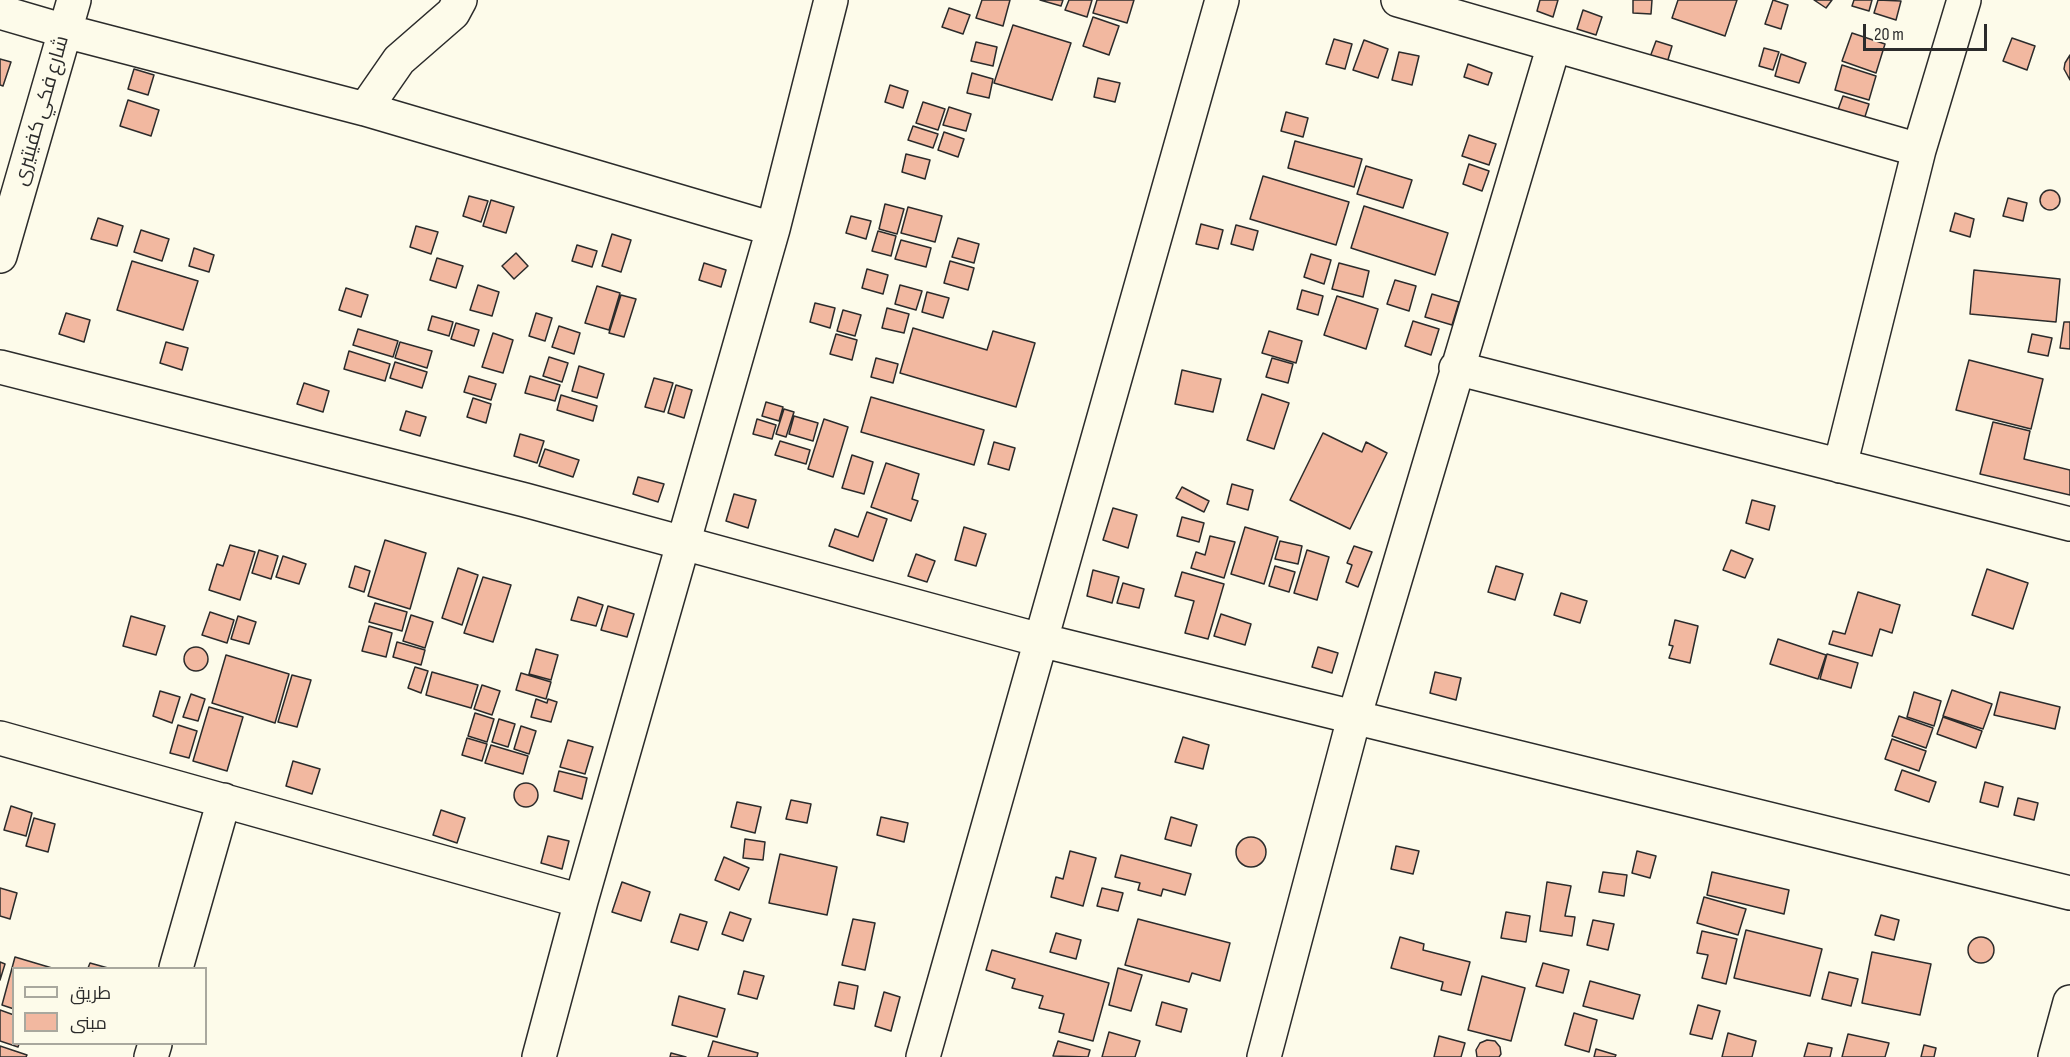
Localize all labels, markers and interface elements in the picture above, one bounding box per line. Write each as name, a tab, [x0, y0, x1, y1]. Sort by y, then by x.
scale bar	[1866, 12, 1990, 50]
text: 20 m	[1874, 24, 1904, 45]
street label: شارع فكي كفيتيرى	[9, 33, 75, 189]
legend	[12, 967, 207, 1045]
text: طريق	[70, 983, 111, 1004]
text: مبنى	[70, 1013, 107, 1034]

